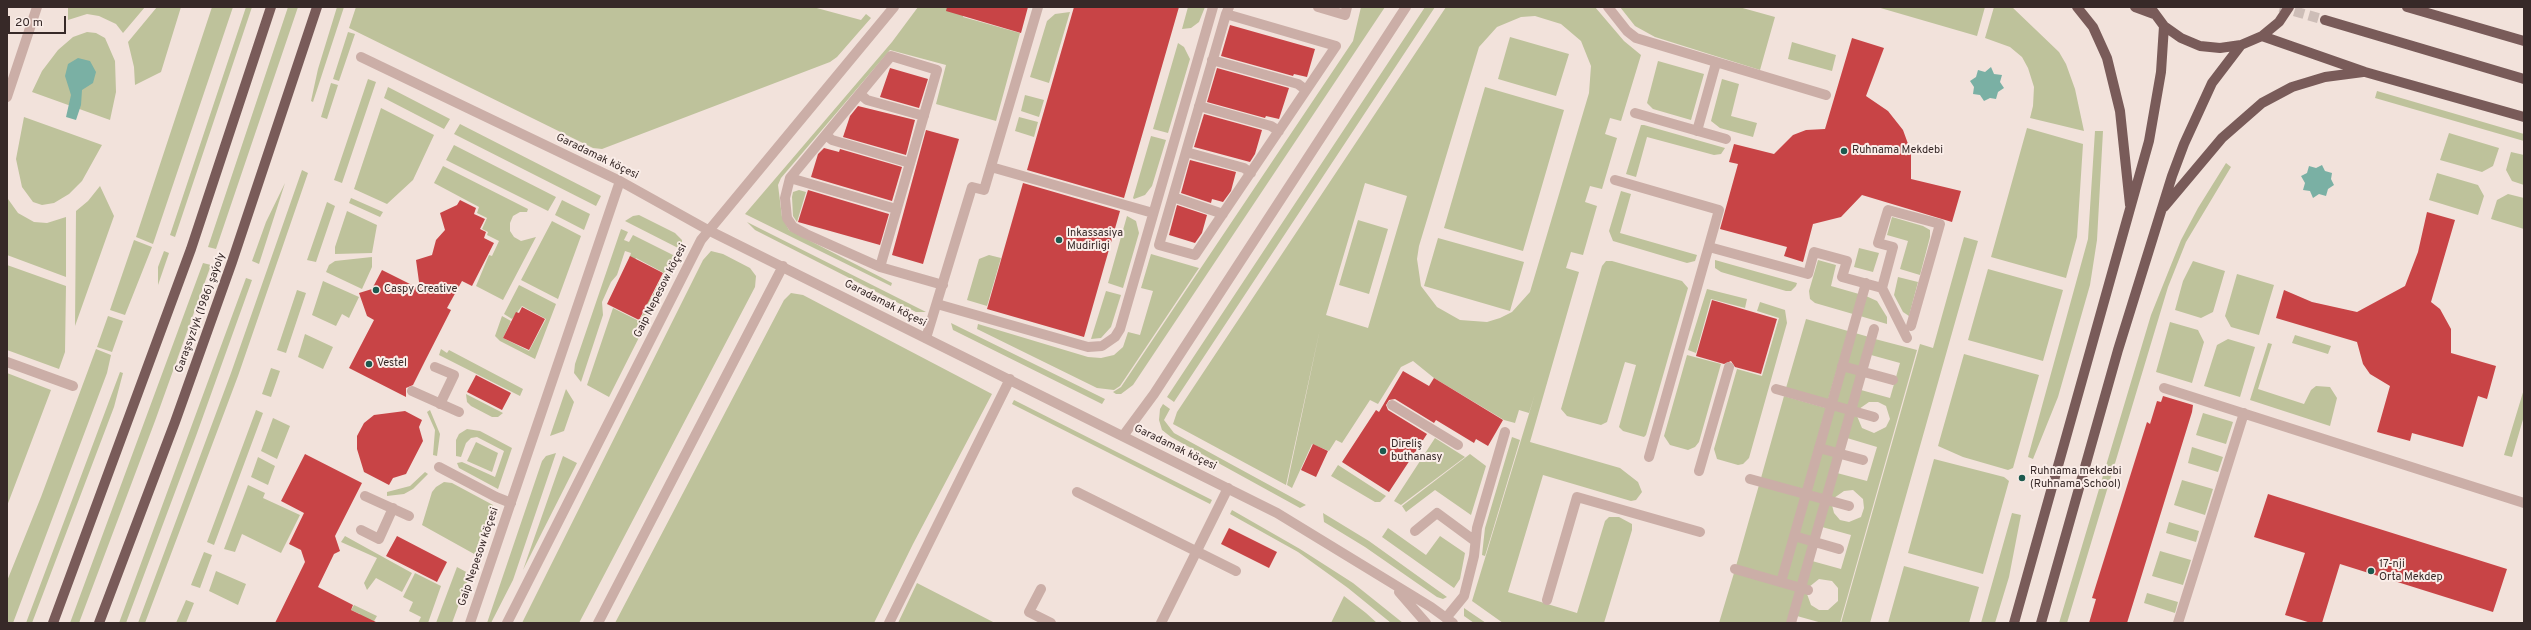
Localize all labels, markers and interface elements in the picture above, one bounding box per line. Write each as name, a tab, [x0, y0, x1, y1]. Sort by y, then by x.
scale bar	[10, 8, 68, 34]
text: 20 m	[15, 15, 43, 31]
street label: Garadamak köçesi	[554, 131, 640, 183]
place label: Ruhnama Mekdebi	[1852, 144, 1943, 158]
marker: Ruhnama Mekdebi	[1839, 146, 1849, 156]
place label: Inkassasiya Mudirligi	[1067, 227, 1123, 253]
marker: Inkassasiya Mudirligi	[1054, 235, 1064, 245]
street label: Gaip Nepesow köçesi	[632, 242, 690, 340]
street label: Garaşsyzlyk (1986) şaýoly	[173, 251, 229, 375]
street label: Garadamak köçesi	[842, 278, 928, 330]
place label: Caspy Creative	[384, 283, 457, 297]
marker: Caspy Creative	[371, 285, 381, 295]
place label: Vestel	[377, 357, 407, 371]
marker: Vestel	[364, 359, 374, 369]
street label: Garadamak köçesi	[1132, 422, 1218, 474]
place label: Direliş buthanasy	[1391, 438, 1442, 464]
marker: Direliş buthanasy	[1378, 446, 1388, 456]
place label: Ruhnama mekdebi (Ruhnama School)	[2030, 465, 2122, 491]
marker: Ruhnama mekdebi (Ruhnama School)	[2017, 473, 2027, 483]
street label: Gaip Nepesow köçesi	[456, 506, 502, 608]
place label: 17-nji Orta Mekdep	[2379, 558, 2443, 584]
marker: 17-nji Orta Mekdep	[2366, 566, 2376, 576]

